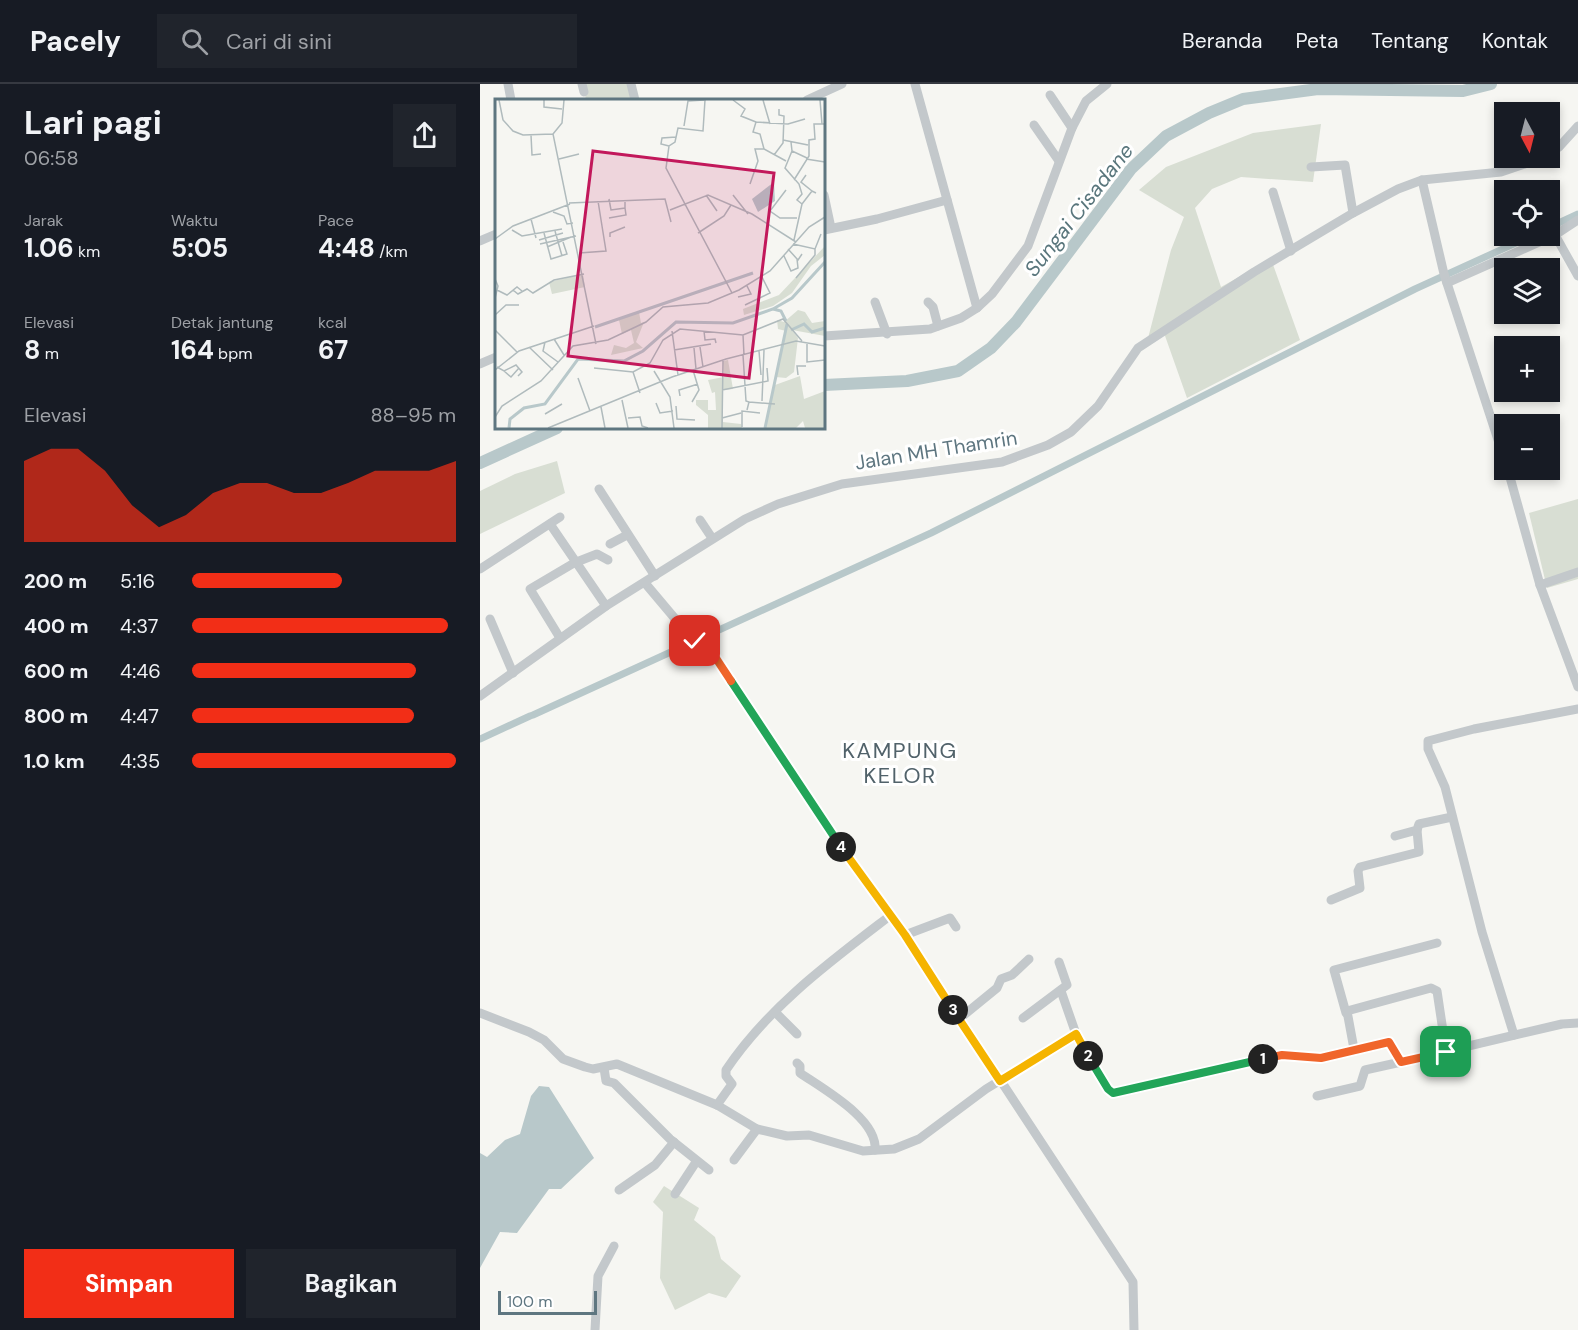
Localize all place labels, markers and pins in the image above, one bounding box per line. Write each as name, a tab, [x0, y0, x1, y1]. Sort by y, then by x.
pin	[669, 615, 720, 666]
pin: 4	[826, 832, 856, 862]
pin: 3	[938, 995, 968, 1025]
pin	[1420, 1026, 1471, 1077]
pin: 2	[1073, 1041, 1103, 1071]
pin: 1	[1248, 1044, 1278, 1074]

